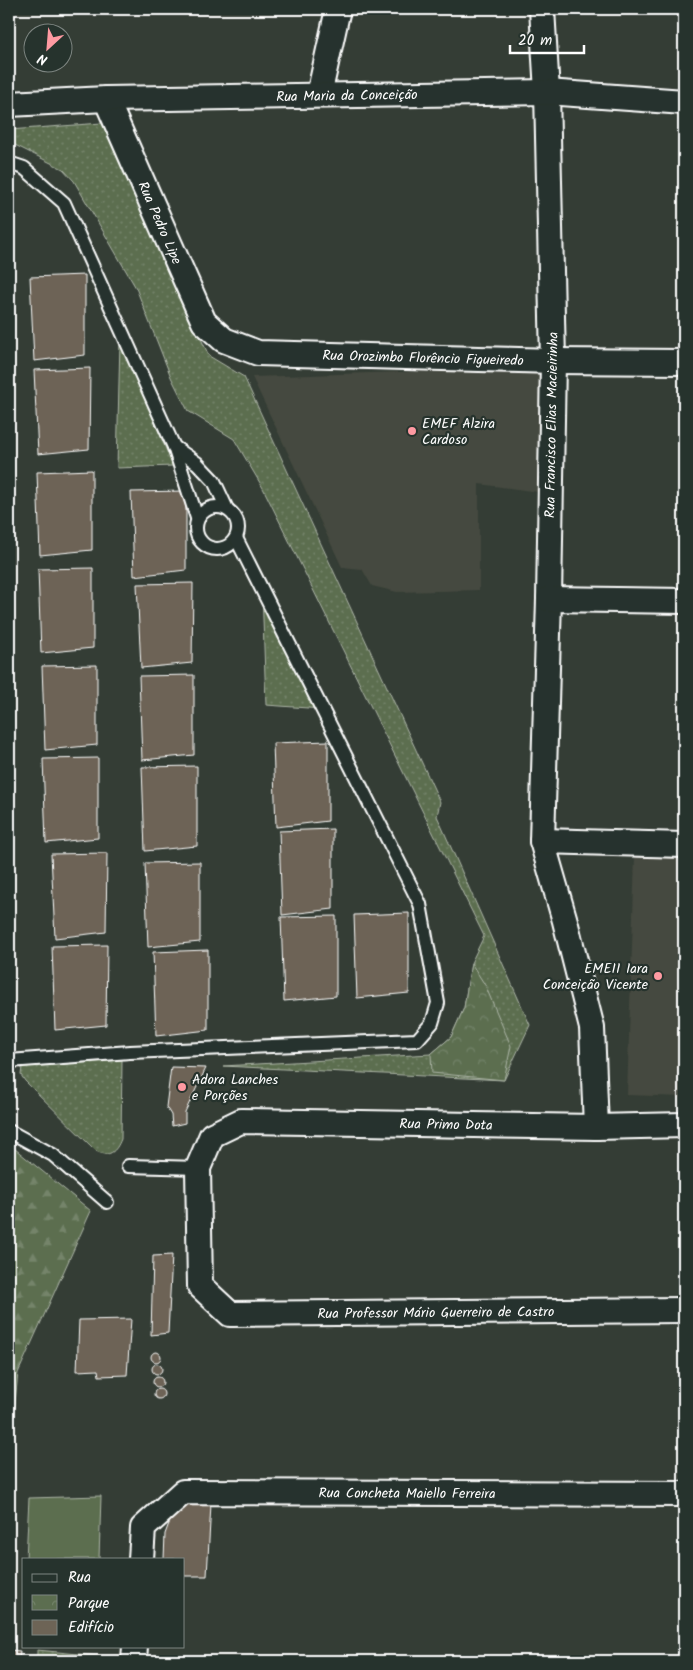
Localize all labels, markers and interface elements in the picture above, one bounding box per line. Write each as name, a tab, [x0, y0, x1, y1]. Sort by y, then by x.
north arrow	[22, 22, 72, 72]
scale bar	[510, 22, 584, 54]
text: 20 m	[518, 29, 552, 53]
text: N	[34, 47, 52, 71]
street label: Rua Maria da Conceição	[276, 84, 418, 108]
street label: Rua Pedro Lipe	[131, 178, 188, 269]
street label: Rua Francisco Elias Macieirinha	[539, 332, 565, 518]
street label: Rua Orozimbo Florêncio Figueiredo	[322, 345, 524, 372]
place label: EMEF Alzira Cardoso	[422, 413, 495, 451]
marker: EMEF Alzira Cardoso	[406, 425, 418, 437]
place label: EMEII Iara Conceição Vicente	[543, 958, 649, 996]
marker: EMEII Iara Conceição Vicente	[652, 970, 664, 982]
place label: Adora Lanches e Porções	[192, 1069, 278, 1107]
marker: Adora Lanches e Porções	[176, 1081, 188, 1093]
street label: Rua Primo Dota	[399, 1113, 493, 1137]
street label: Rua Professor Mário Guerreiro de Castro	[317, 1301, 554, 1325]
street label: Rua Concheta Maiello Ferreira	[319, 1483, 496, 1505]
legend	[22, 1558, 185, 1648]
text: Rua	[68, 1566, 91, 1590]
text: Parque	[68, 1592, 109, 1616]
text: Edifício	[68, 1616, 114, 1640]

